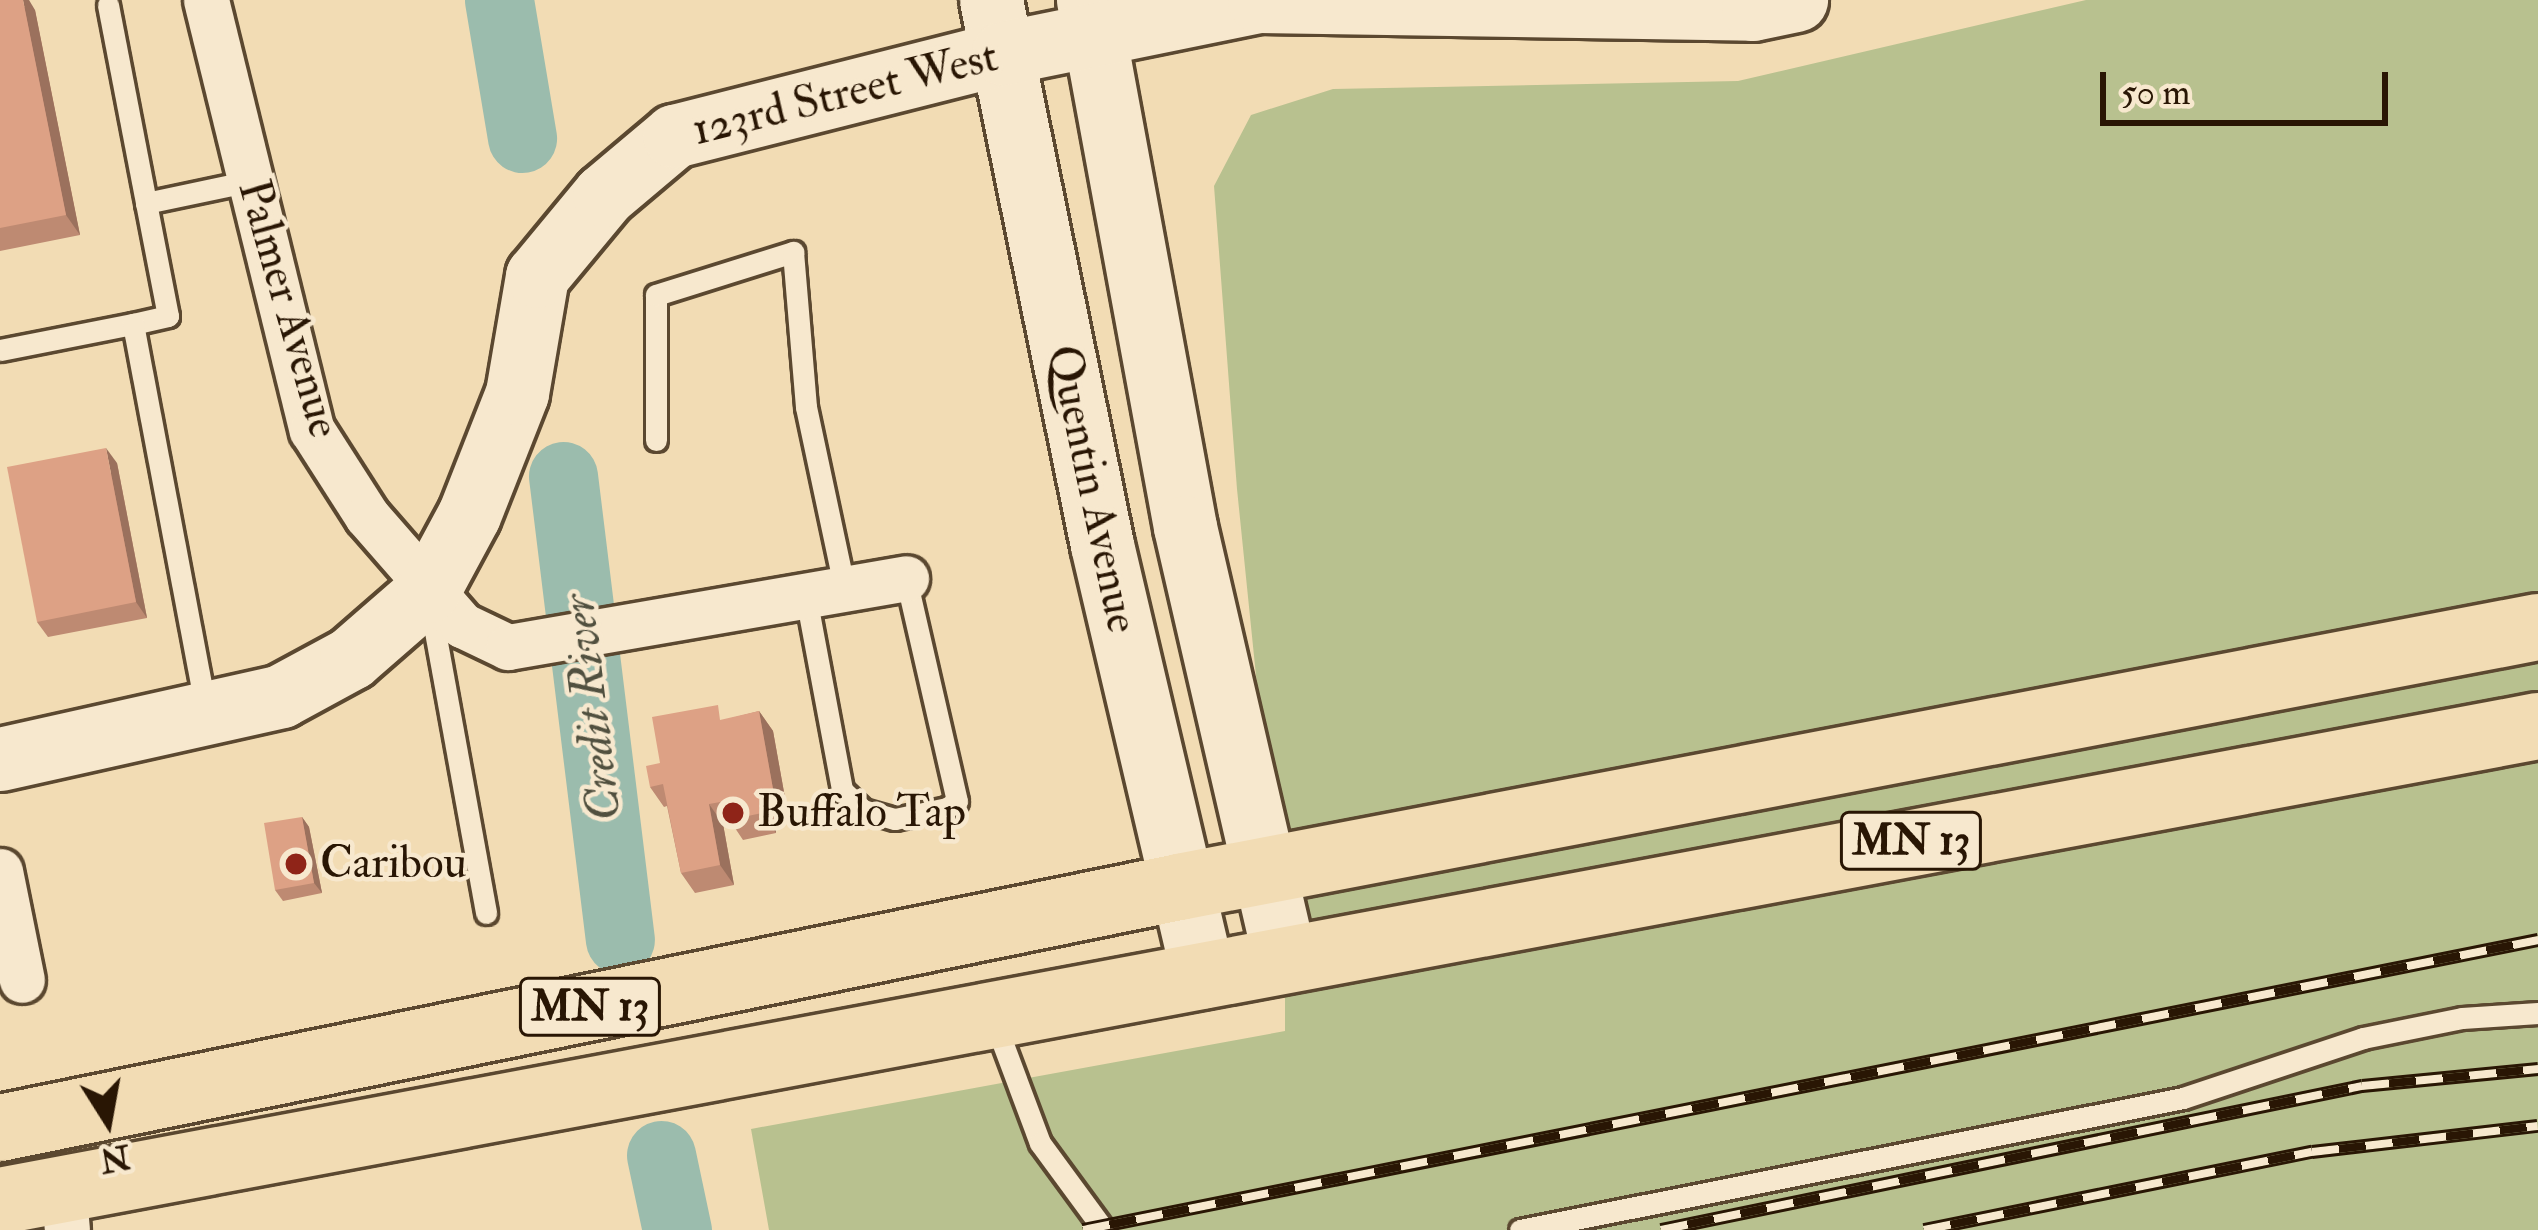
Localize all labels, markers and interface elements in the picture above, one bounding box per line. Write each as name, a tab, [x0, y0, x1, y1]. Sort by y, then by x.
street label: 123rd Street West	[687, 30, 1003, 158]
scale bar	[2106, 48, 2394, 122]
text: 50 m	[2121, 70, 2190, 115]
street label: Palmer Avenue	[225, 174, 351, 444]
street label: Quentin Avenue	[1035, 340, 1149, 638]
water label: Credit River	[550, 592, 634, 824]
place label: Buffalo Tap	[757, 786, 966, 840]
marker: Buffalo Tap	[720, 800, 746, 826]
road number: MN 13	[1839, 805, 1983, 877]
place label: Caribou	[320, 837, 467, 891]
marker: Caribou	[283, 851, 309, 877]
road number: MN 13	[518, 971, 662, 1043]
north arrow	[48, 1062, 168, 1182]
text: N	[97, 1135, 133, 1181]

